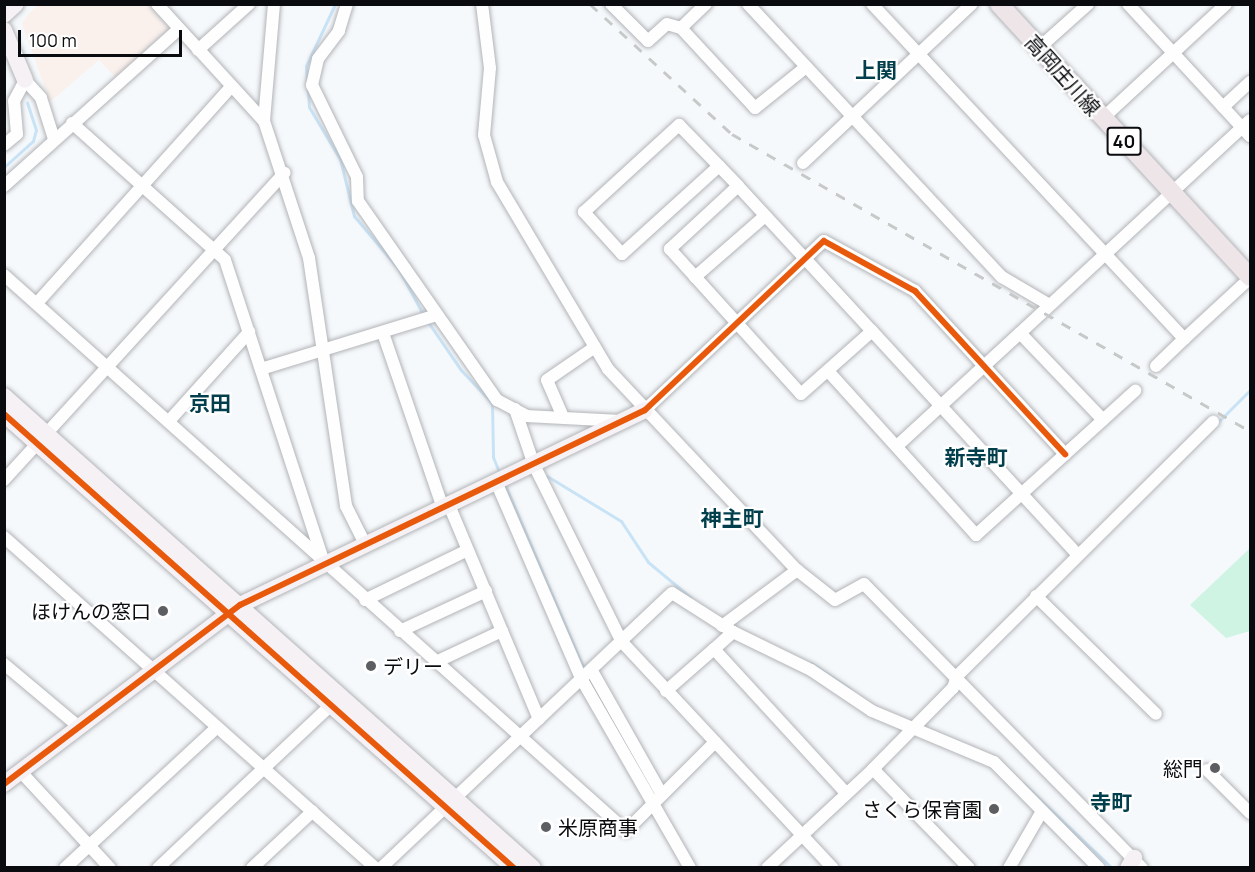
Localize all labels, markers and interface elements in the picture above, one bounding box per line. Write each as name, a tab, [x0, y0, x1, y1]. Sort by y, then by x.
scale bar	[21, 18, 184, 56]
text: 100 m	[29, 28, 77, 52]
street label: 高岡庄川線	[1021, 30, 1105, 120]
district label: 上関	[855, 57, 897, 83]
road number: 40	[1106, 126, 1142, 156]
district label: 京田	[189, 390, 231, 416]
district label: 新寺町	[945, 444, 1007, 470]
district label: 神主町	[701, 505, 763, 531]
place label: ほけんの窓口	[31, 599, 151, 623]
marker: ほけんの窓口	[156, 604, 170, 618]
place label: デリー	[383, 654, 443, 678]
marker: デリー	[364, 659, 378, 673]
place label: 総門	[1163, 756, 1203, 780]
marker: 総門	[1208, 761, 1222, 775]
district label: 寺町	[1090, 789, 1132, 815]
place label: さくら保育園	[862, 797, 982, 821]
marker: さくら保育園	[987, 802, 1001, 816]
place label: 米原商事	[558, 815, 638, 839]
marker: 米原商事	[539, 820, 553, 834]

